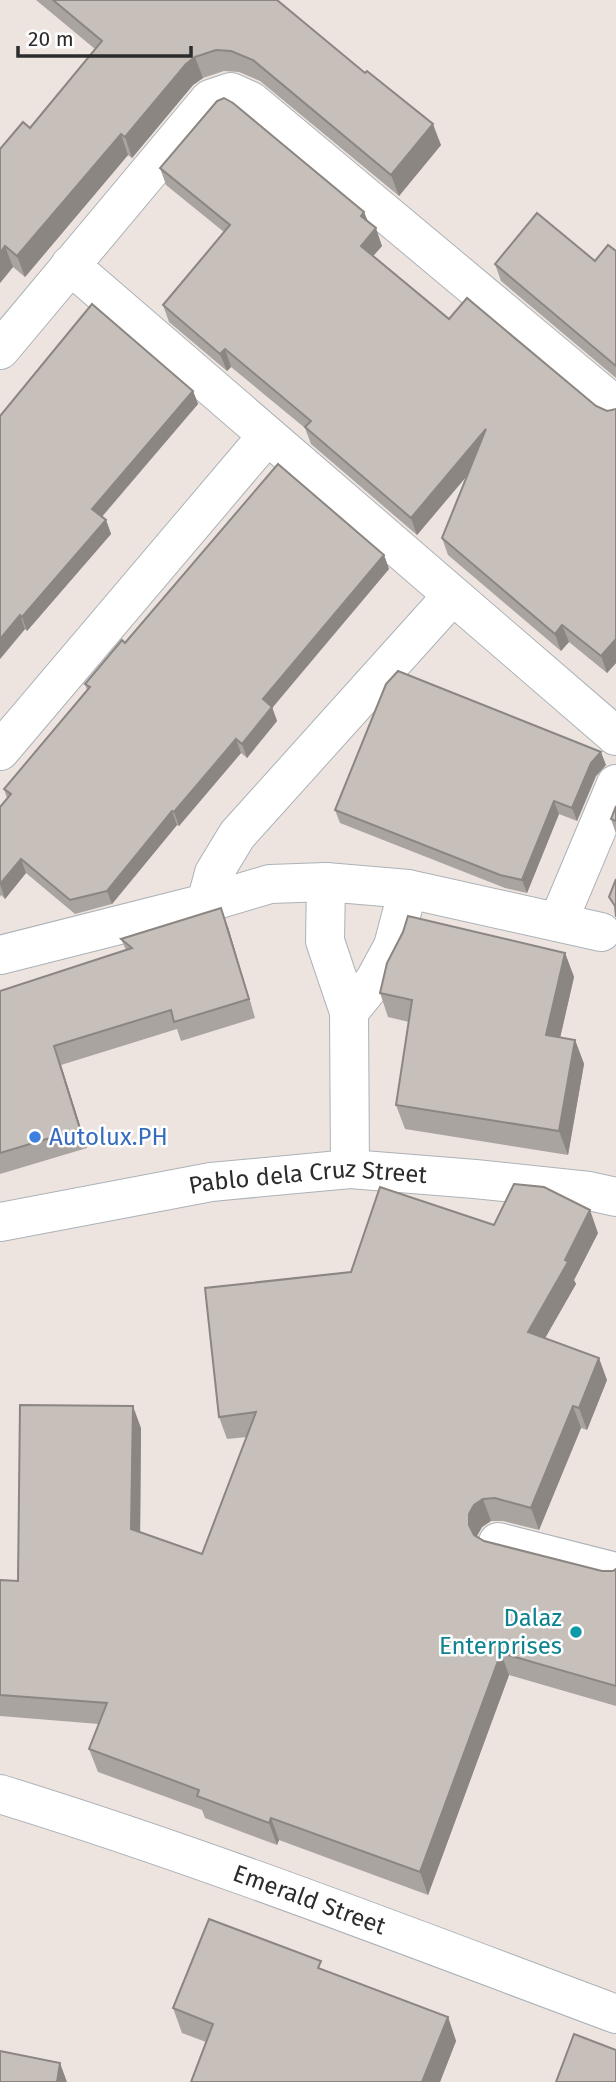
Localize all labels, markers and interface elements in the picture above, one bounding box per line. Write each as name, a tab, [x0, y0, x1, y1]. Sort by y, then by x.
scale bar	[18, 14, 191, 58]
text: 20 m	[28, 26, 74, 52]
place label: Autolux.PH	[49, 1123, 168, 1151]
marker: Autolux.PH	[27, 1129, 43, 1145]
street label: Pablo dela Cruz Street	[186, 1155, 429, 1200]
place label: Dalaz Enterprises	[439, 1604, 562, 1660]
marker: Dalaz Enterprises	[568, 1624, 584, 1640]
street label: Emerald Street	[229, 1859, 390, 1941]

